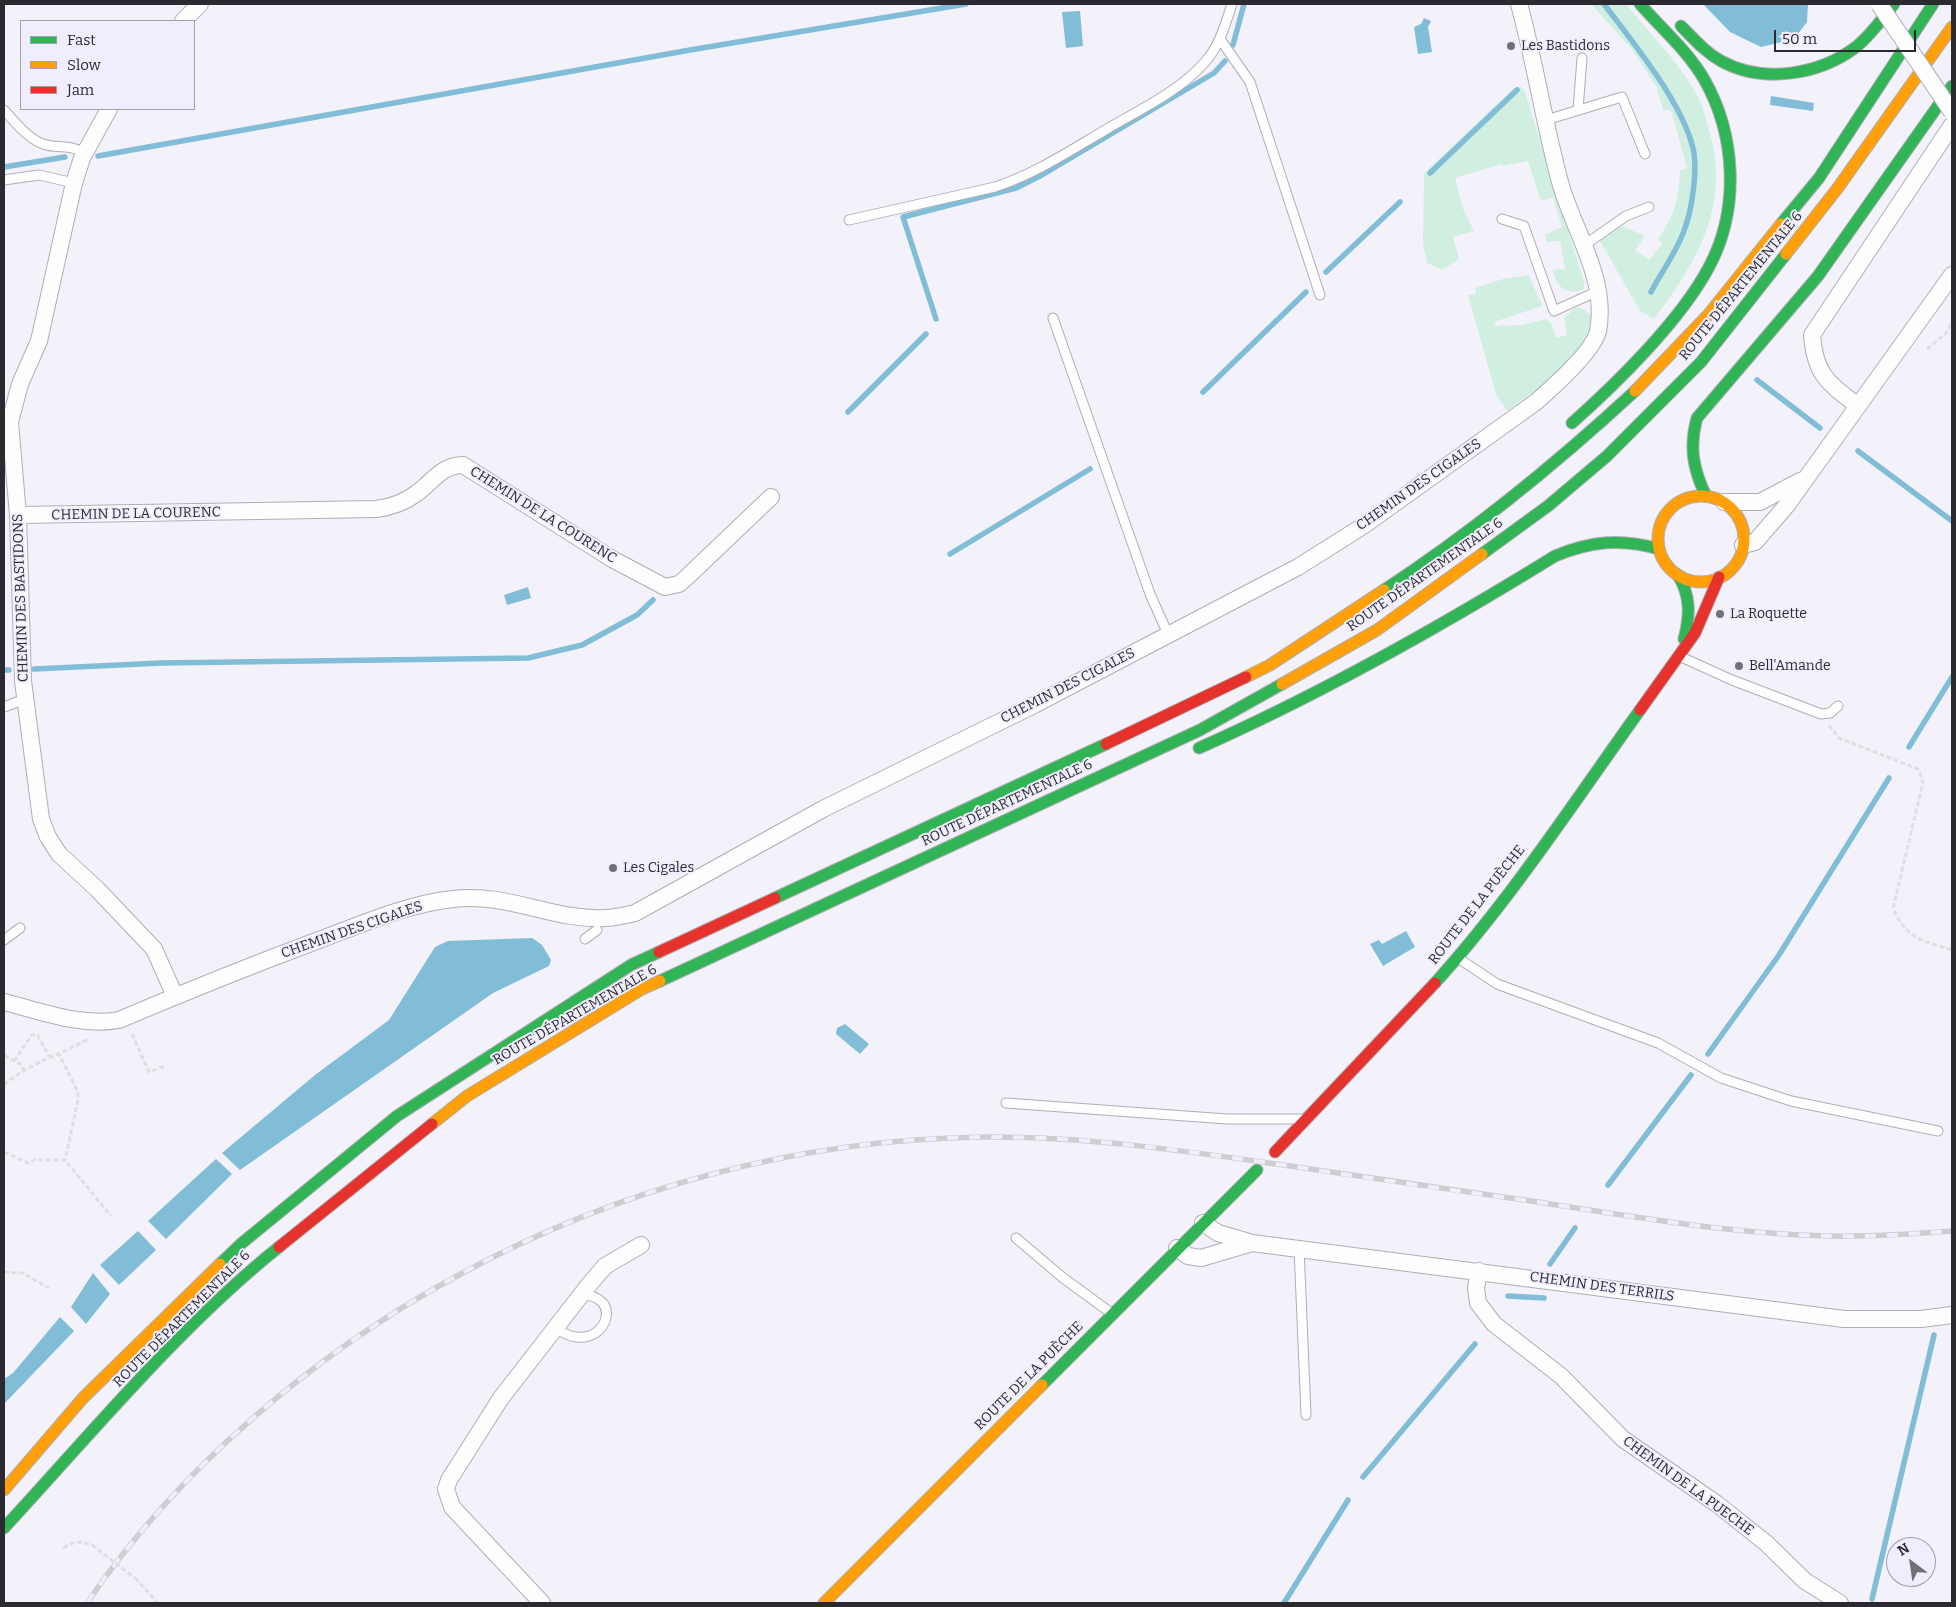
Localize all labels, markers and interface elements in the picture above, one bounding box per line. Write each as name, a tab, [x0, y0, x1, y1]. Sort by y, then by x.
legend	[20, 20, 195, 110]
scale bar	[1776, 20, 1918, 52]
text: 50 m	[1782, 30, 1817, 48]
text: Fast	[67, 31, 96, 49]
place label: Les Bastidons	[1521, 38, 1610, 54]
marker: Les Bastidons	[1505, 40, 1517, 52]
text: Slow	[67, 56, 101, 74]
text: Jam	[67, 81, 94, 99]
street label: ROUTE DÉPARTEMENTALE 6	[1676, 208, 1806, 364]
street label: CHEMIN DES CIGALES	[1353, 435, 1485, 535]
street label: CHEMIN DE LA COURENC	[467, 463, 619, 567]
street label: CHEMIN DE LA COURENC	[51, 504, 221, 524]
street label: CHEMIN DES BASTIDONS	[10, 513, 32, 683]
street label: ROUTE DÉPARTEMENTALE 6	[1344, 515, 1506, 635]
place label: La Roquette	[1730, 606, 1807, 622]
marker: La Roquette	[1714, 608, 1726, 620]
street label: CHEMIN DES CIGALES	[998, 645, 1138, 727]
place label: Bell'Amande	[1749, 658, 1831, 674]
marker: Bell'Amande	[1733, 660, 1745, 672]
street label: ROUTE DÉPARTEMENTALE 6	[919, 756, 1095, 850]
street label: ROUTE DE LA PUÈCHE	[1425, 842, 1529, 968]
place label: Les Cigales	[623, 860, 694, 876]
marker: Les Cigales	[607, 862, 619, 874]
street label: CHEMIN DES CIGALES	[279, 898, 425, 962]
street label: ROUTE DÉPARTEMENTALE 6	[490, 961, 660, 1069]
street label: ROUTE DÉPARTEMENTALE 6	[110, 1247, 254, 1391]
street label: CHEMIN DES TERRILS	[1529, 1269, 1675, 1305]
street label: ROUTE DE LA PUÈCHE	[971, 1318, 1087, 1434]
street label: CHEMIN DE LA PUECHE	[1619, 1433, 1757, 1539]
north arrow	[1886, 1537, 1936, 1587]
text: N	[1895, 1540, 1913, 1560]

